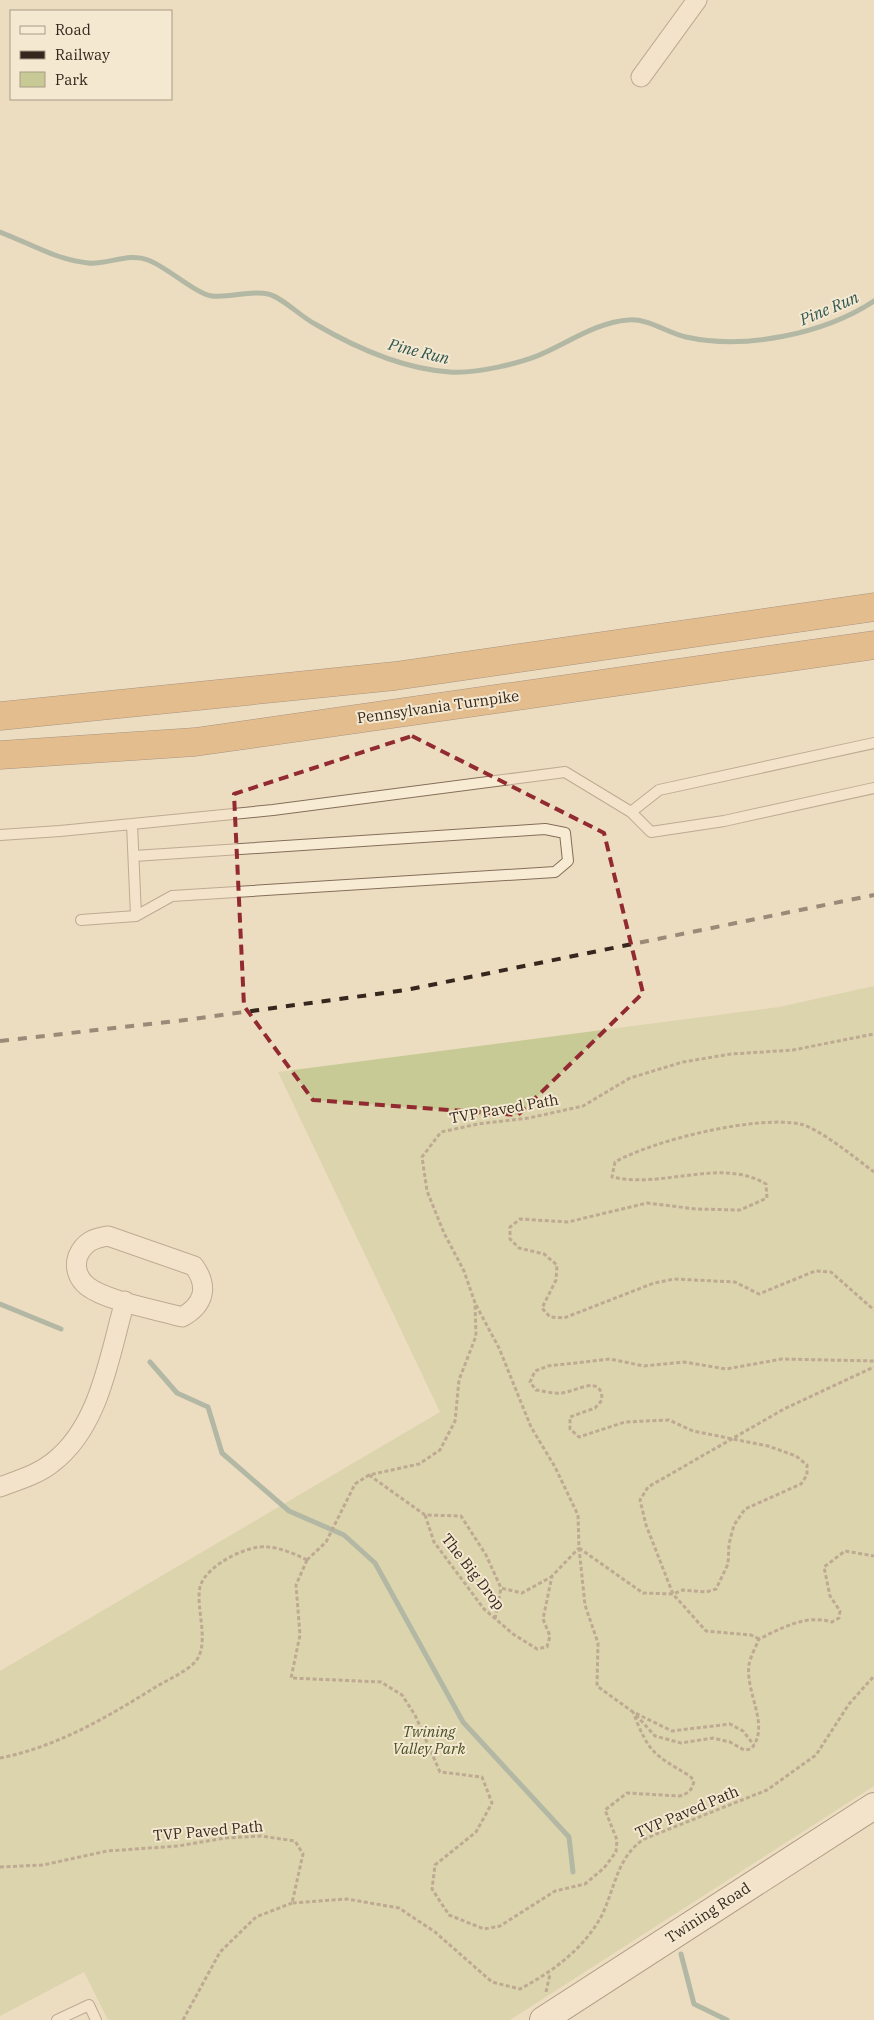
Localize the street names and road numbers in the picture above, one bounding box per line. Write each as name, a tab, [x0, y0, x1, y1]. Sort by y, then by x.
street label: Pennsylvania Turnpike	[356, 686, 520, 727]
street label: TVP Paved Path	[448, 1090, 560, 1127]
street label: The Big Drop	[438, 1530, 509, 1614]
street label: TVP Paved Path	[632, 1781, 741, 1842]
street label: TVP Paved Path	[152, 1816, 264, 1845]
street label: Twining Road	[662, 1878, 754, 1947]

